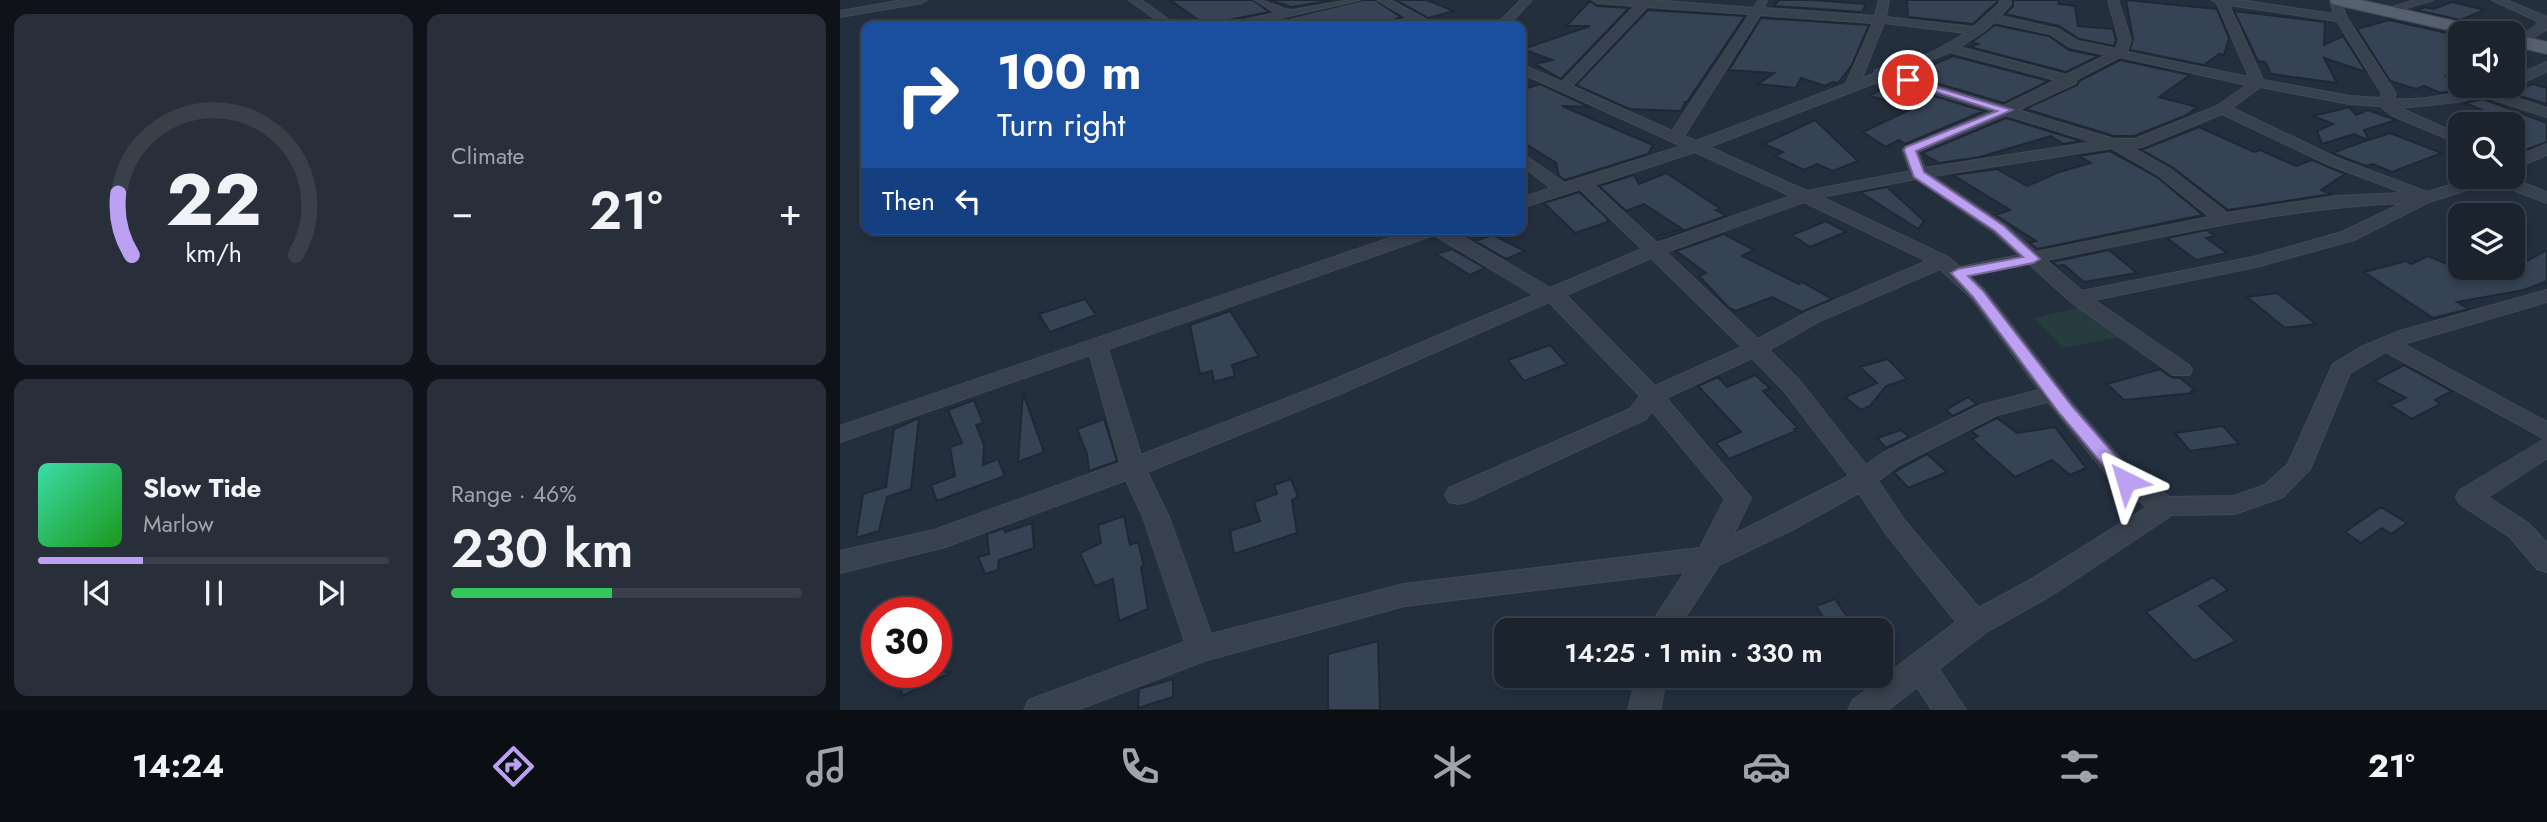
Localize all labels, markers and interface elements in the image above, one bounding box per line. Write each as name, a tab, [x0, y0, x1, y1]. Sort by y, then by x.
map controls	[2448, 21, 2525, 280]
button: sound	[2448, 21, 2525, 98]
text: 100 m	[997, 37, 1142, 107]
icon: right	[882, 49, 973, 140]
pin	[1878, 50, 1938, 110]
icon: arrive	[1889, 61, 1927, 99]
text: Turn right	[997, 102, 1126, 148]
button: search	[2448, 112, 2525, 189]
text: Climate	[451, 139, 524, 173]
text: 22	[166, 148, 261, 253]
text: 21°	[589, 173, 663, 249]
text: Then	[882, 182, 935, 220]
icon: left	[949, 182, 987, 220]
text: −	[451, 184, 473, 239]
text: +	[779, 184, 802, 239]
button: layers	[2448, 203, 2525, 280]
text: km/h	[185, 235, 242, 271]
position arrow	[2089, 444, 2163, 518]
text: Slow Tide	[143, 469, 262, 507]
text: Range · 46%	[451, 477, 577, 511]
text: Marlow	[143, 507, 214, 541]
text: 230 km	[451, 511, 634, 587]
icon: previous	[78, 574, 116, 612]
icon: pause	[195, 574, 233, 612]
icon: next	[312, 574, 350, 612]
speed limit sign: 30	[861, 597, 952, 688]
text: 14:25 · 1 min · 330 m	[1565, 634, 1822, 672]
icon: directions	[489, 742, 538, 791]
icon: music	[802, 742, 851, 791]
icon: phone	[1115, 742, 1164, 791]
icon: climate	[1428, 742, 1477, 791]
icon: car	[1742, 742, 1791, 791]
icon: filters	[2055, 742, 2104, 791]
text: 14:24	[132, 743, 224, 789]
text: 21°	[2368, 743, 2415, 789]

